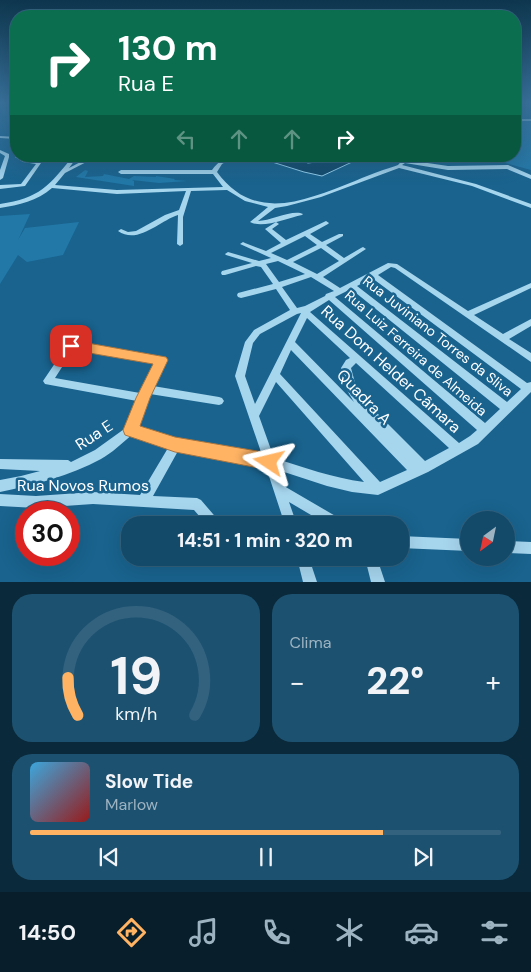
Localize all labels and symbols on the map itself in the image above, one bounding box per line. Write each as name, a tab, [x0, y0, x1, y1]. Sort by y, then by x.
street label: Rua Juviniano Torres da Sliva	[359, 272, 517, 400]
street label: Rua Luiz Ferreira de Almeida	[341, 286, 491, 420]
street label: Rua Dom Helder Câmara	[317, 301, 465, 437]
pin	[50, 325, 92, 367]
street label: Quadra A	[332, 365, 396, 430]
street label: Rua E	[71, 415, 117, 455]
position arrow	[242, 435, 294, 487]
street label: Rua Novos Rumos	[17, 475, 149, 496]
speed limit sign: 30	[15, 501, 80, 566]
north arrow	[460, 511, 515, 566]

